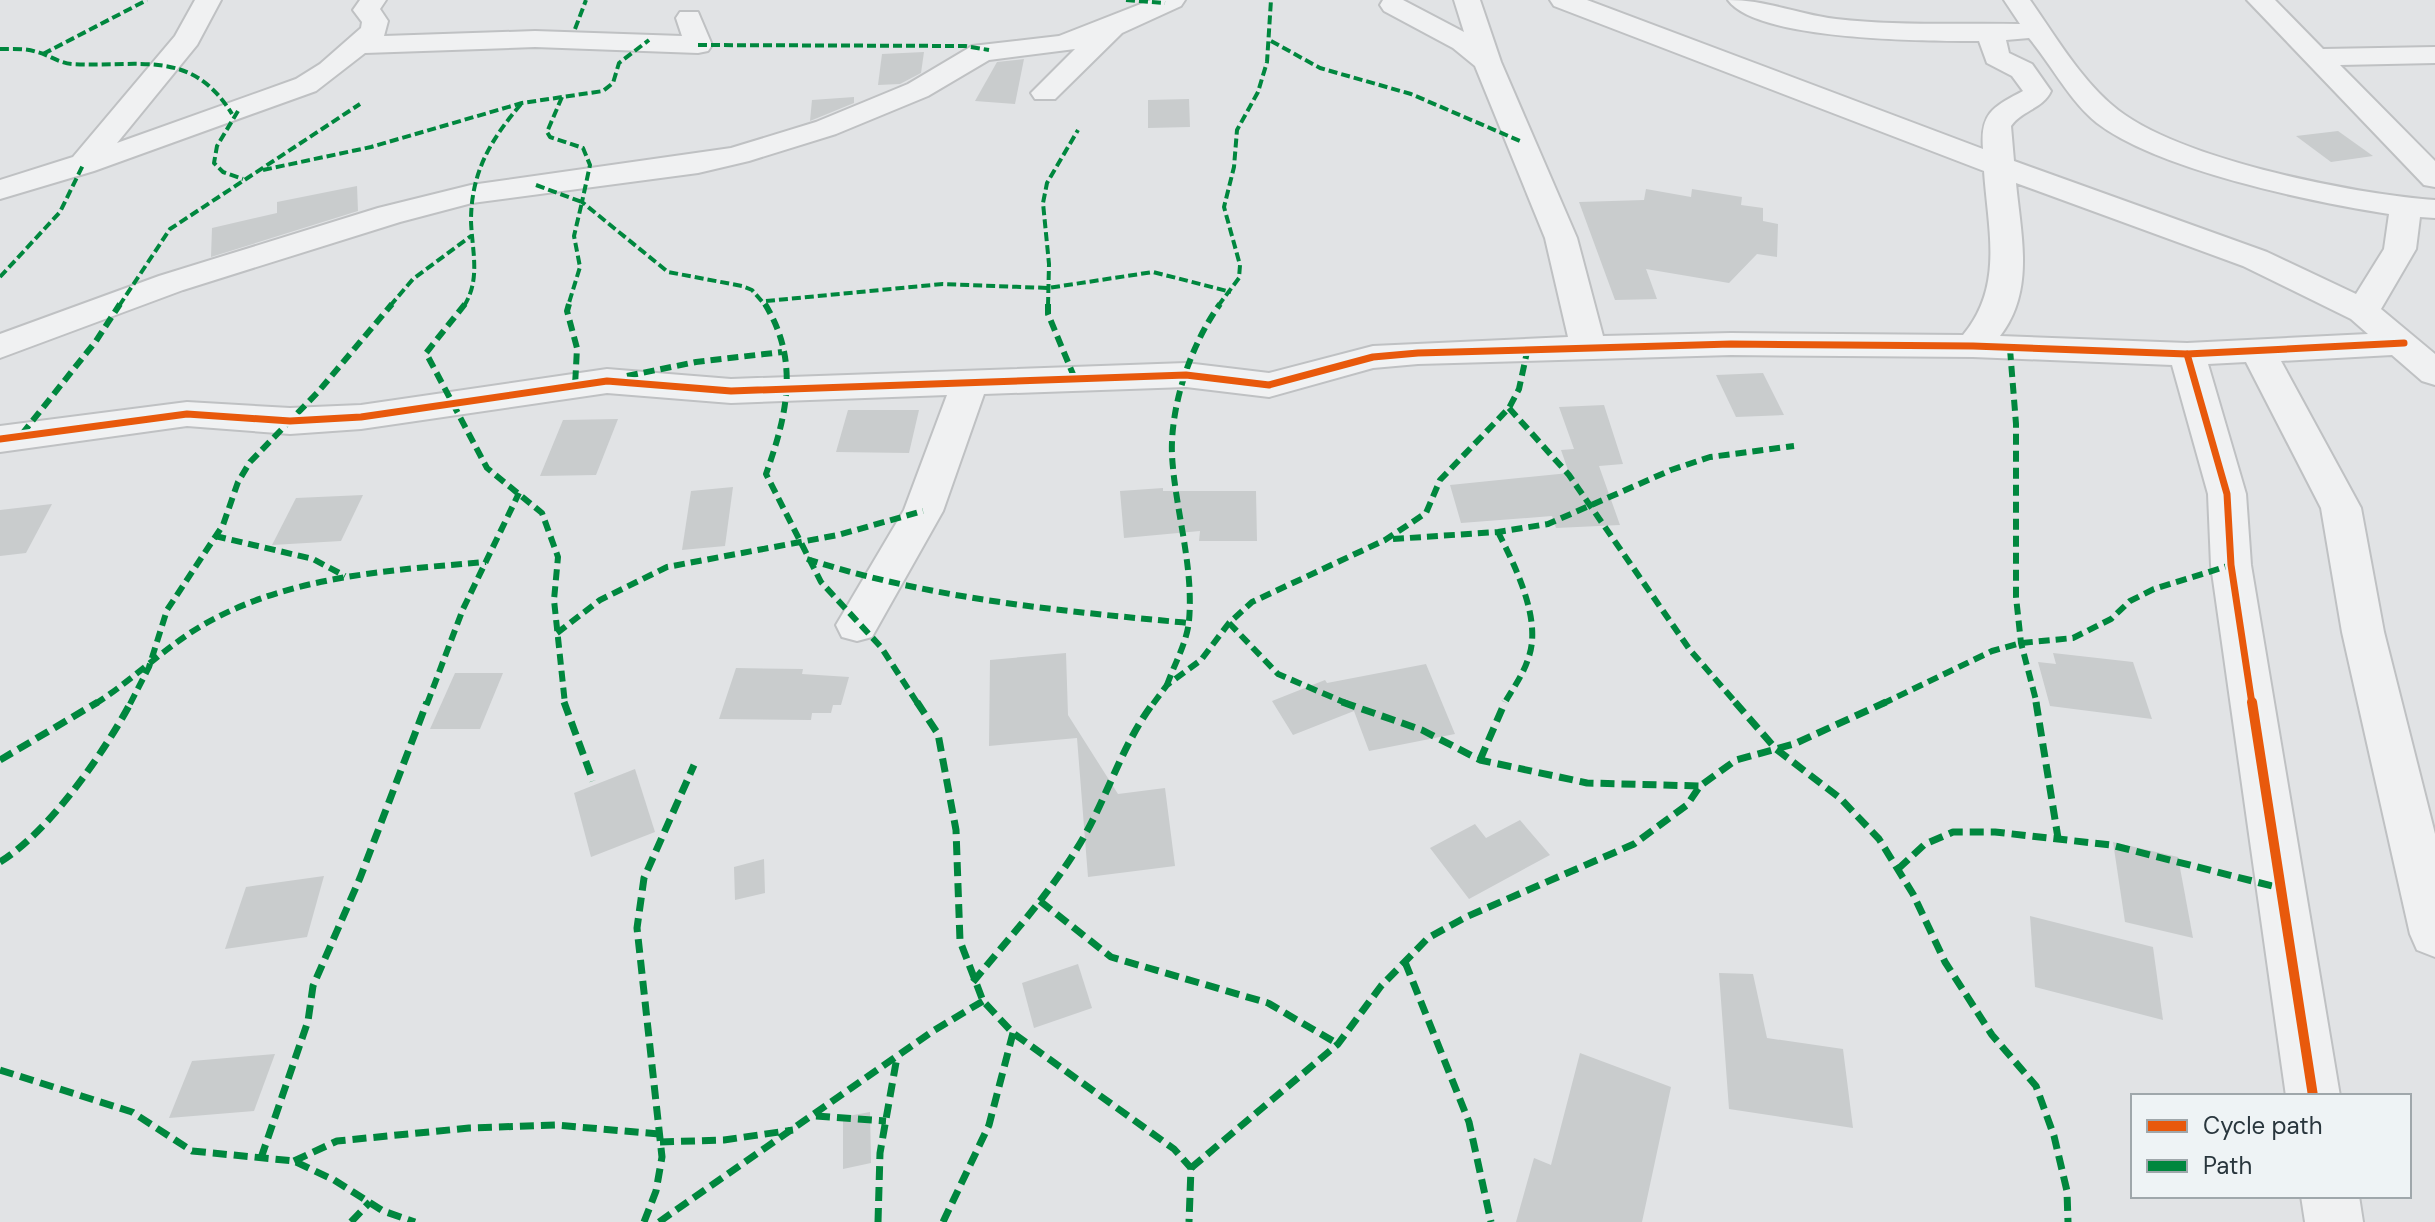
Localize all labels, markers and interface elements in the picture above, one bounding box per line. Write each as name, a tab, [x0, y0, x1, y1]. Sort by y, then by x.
legend	[2131, 1094, 2411, 1198]
text: Cycle path	[2203, 1110, 2322, 1141]
text: Path	[2203, 1150, 2252, 1181]

